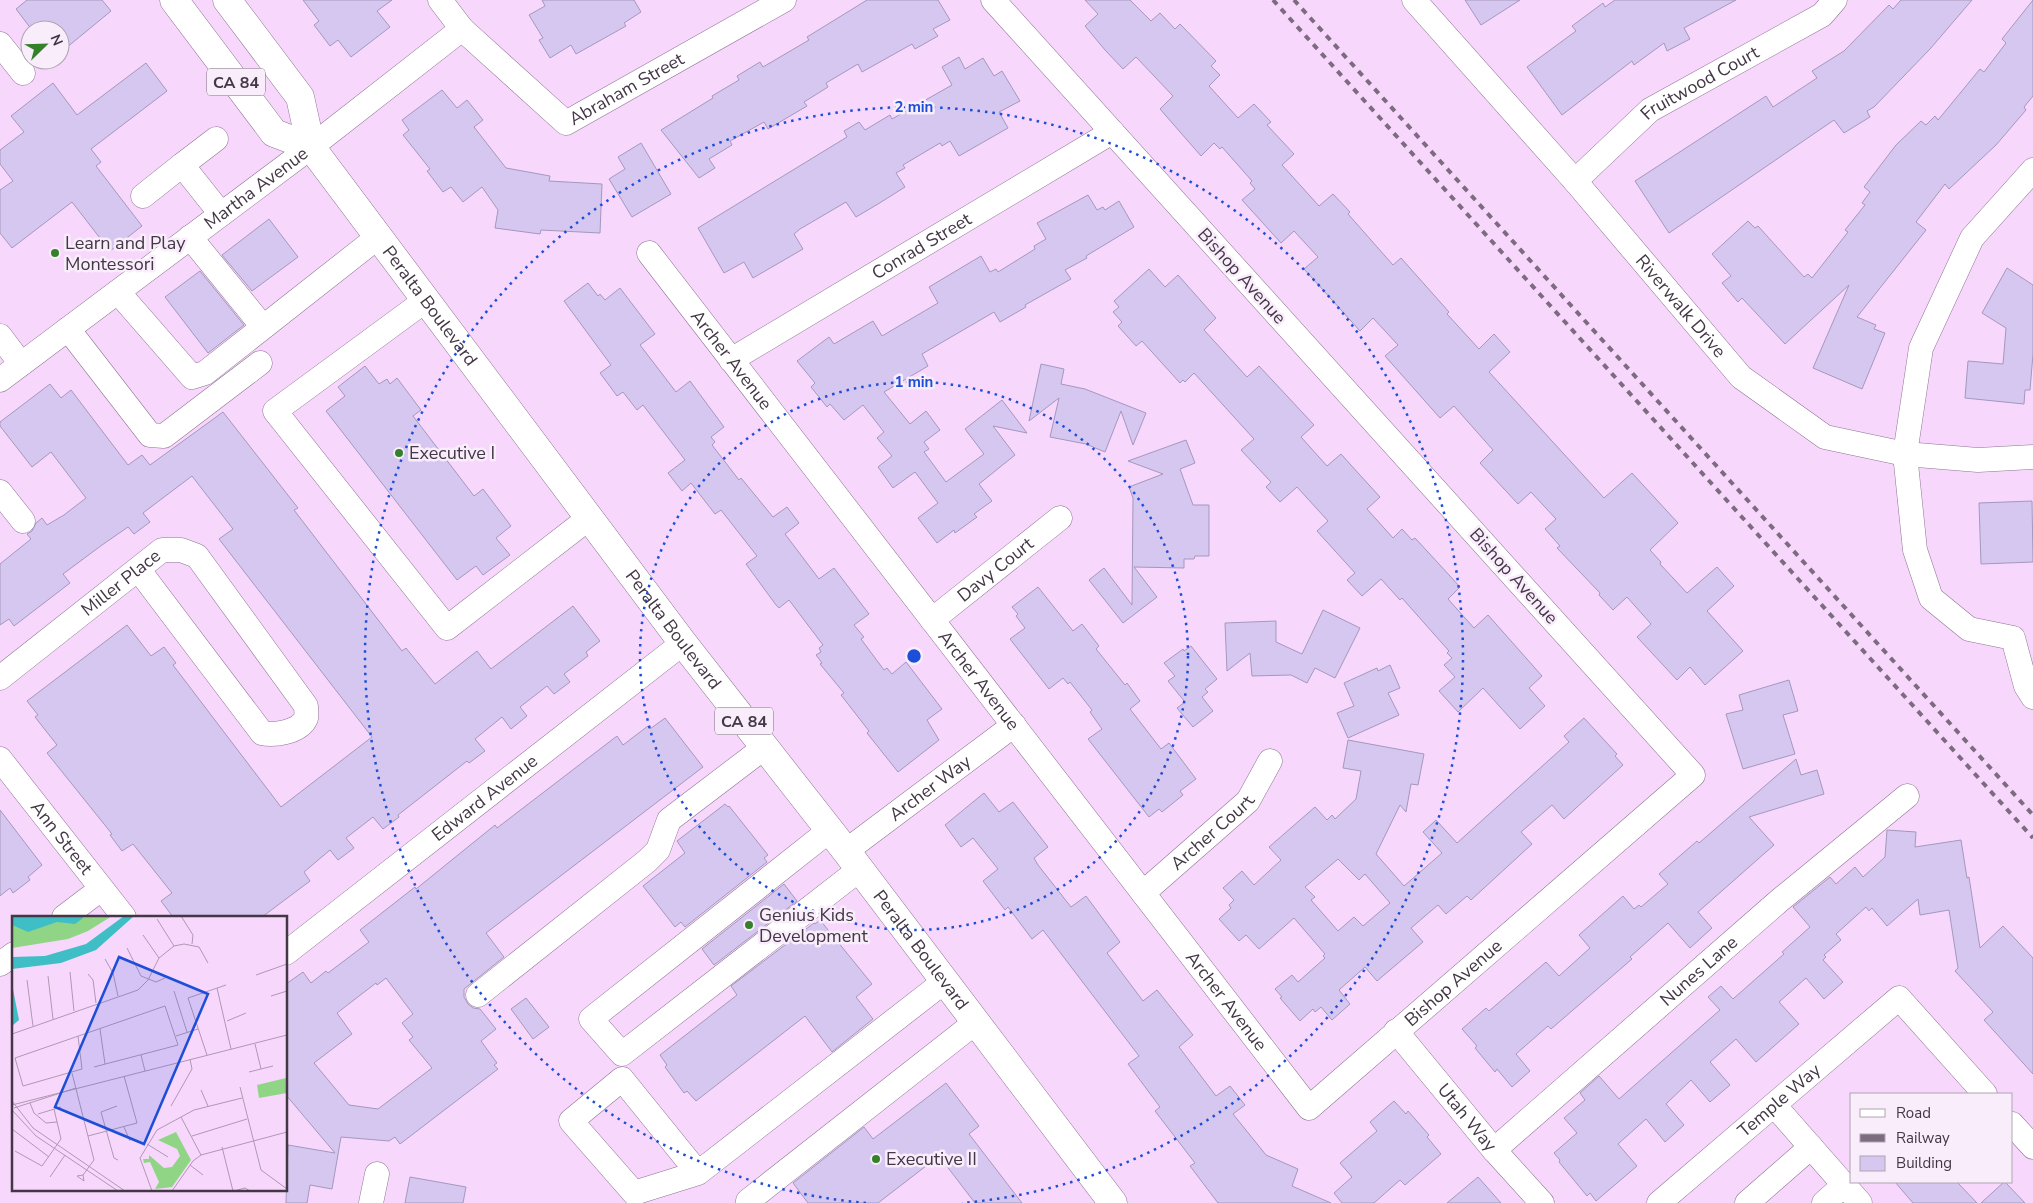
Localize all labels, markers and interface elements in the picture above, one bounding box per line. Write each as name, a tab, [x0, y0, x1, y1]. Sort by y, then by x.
north arrow	[20, 20, 70, 70]
text: N	[46, 32, 67, 49]
street label: Fruitwood Court	[1635, 40, 1764, 125]
street label: Abraham Street	[565, 47, 689, 131]
road number: CA 84	[207, 68, 265, 95]
text: 2 min	[895, 97, 933, 117]
street label: Martha Avenue	[199, 141, 313, 235]
street label: Conrad Street	[867, 207, 976, 285]
street label: Bishop Avenue	[1192, 223, 1292, 329]
place label: Learn and Play Montessori	[65, 231, 186, 276]
street label: Peralta Boulevard	[377, 241, 483, 371]
marker: Learn and Play Montessori	[49, 247, 61, 259]
street label: Riverwalk Drive	[1630, 249, 1731, 363]
street label: Archer Avenue	[685, 305, 778, 415]
text: 1 min	[895, 372, 933, 392]
place label: Executive I	[409, 441, 495, 465]
marker: Executive I	[393, 447, 405, 459]
street label: Bishop Avenue	[1464, 523, 1564, 629]
street label: Davy Court	[952, 531, 1039, 607]
street label: Miller Place	[76, 544, 165, 621]
street label: Peralta Boulevard	[620, 565, 727, 694]
street label: Archer Avenue	[933, 626, 1025, 735]
centre of rings	[905, 647, 923, 665]
road number: CA 84	[715, 708, 773, 734]
street label: Edward Avenue	[427, 749, 543, 847]
street label: Archer Way	[884, 749, 976, 826]
street label: Archer Court	[1165, 791, 1261, 876]
street label: Ann Street	[25, 796, 99, 880]
street label: Peralta Boulevard	[868, 885, 974, 1015]
place label: Genius Kids Development	[759, 903, 868, 948]
inset map	[12, 916, 288, 1190]
marker: Genius Kids Development	[743, 919, 755, 931]
street label: Nunes Lane	[1655, 930, 1743, 1012]
street label: Bishop Avenue	[1399, 934, 1507, 1032]
street label: Archer Avenue	[1180, 946, 1273, 1056]
street label: Temple Way	[1733, 1058, 1826, 1143]
street label: Utah Way	[1432, 1078, 1503, 1157]
legend	[1850, 1093, 2013, 1183]
text: Road	[1896, 1103, 1931, 1123]
text: Railway	[1896, 1128, 1950, 1148]
place label: Executive II	[886, 1147, 977, 1171]
marker: Executive II	[870, 1153, 882, 1165]
text: Building	[1896, 1153, 1952, 1173]

